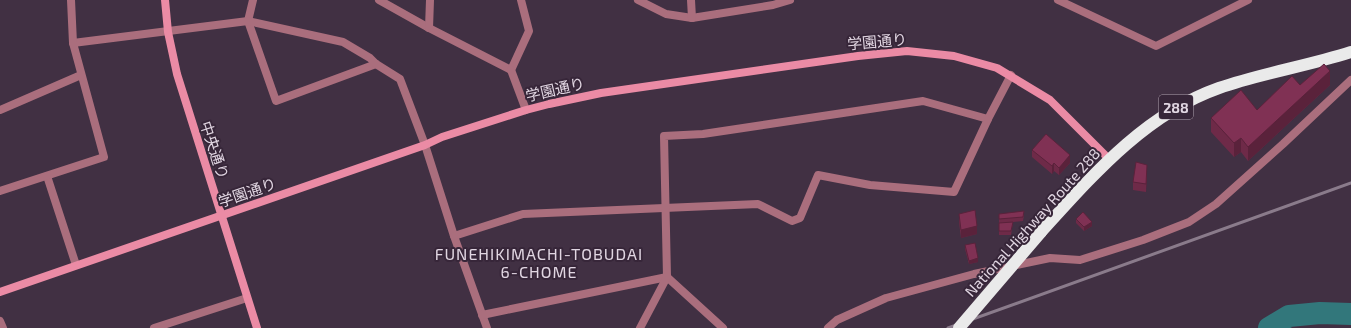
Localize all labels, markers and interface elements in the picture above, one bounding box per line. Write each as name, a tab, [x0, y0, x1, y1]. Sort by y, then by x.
street label: 学園通り	[846, 29, 908, 53]
street label: 学園通り	[524, 73, 586, 105]
road number: 288	[1159, 95, 1193, 119]
street label: 中央通り	[197, 119, 233, 181]
street label: National Highway Route 288	[961, 144, 1103, 300]
street label: 学園通り	[216, 174, 278, 210]
district label: FUNEHIKIMACHI-TOBUDAI 6-CHOME	[435, 244, 643, 281]

